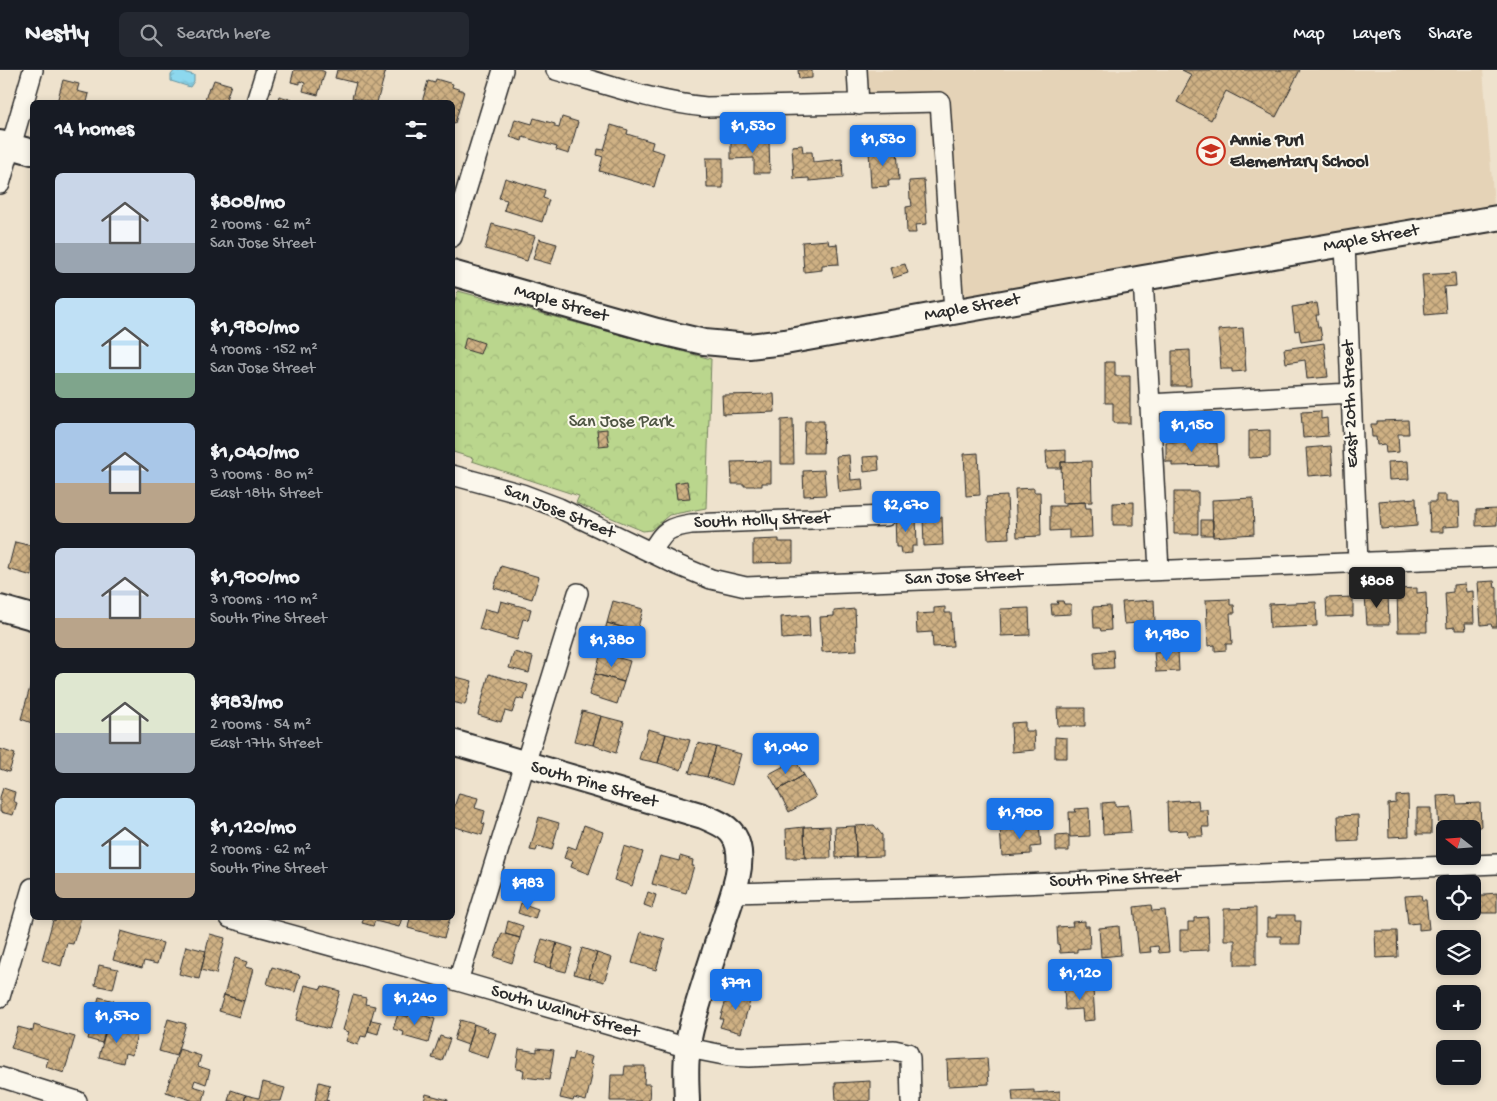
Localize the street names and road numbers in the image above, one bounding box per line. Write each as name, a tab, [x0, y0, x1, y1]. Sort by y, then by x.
street label: Maple Street	[1321, 220, 1422, 258]
street label: Maple Street	[512, 281, 612, 328]
street label: Maple Street	[922, 289, 1023, 327]
street label: East 20th Street	[1338, 338, 1364, 468]
street label: San Jose Street	[500, 480, 619, 544]
street label: South Holly Street	[694, 508, 832, 534]
street label: San Jose Street	[905, 565, 1025, 591]
street label: South Pine Street	[528, 757, 662, 814]
street label: South Pine Street	[1049, 867, 1183, 893]
street label: South Walnut Street	[488, 981, 643, 1044]

